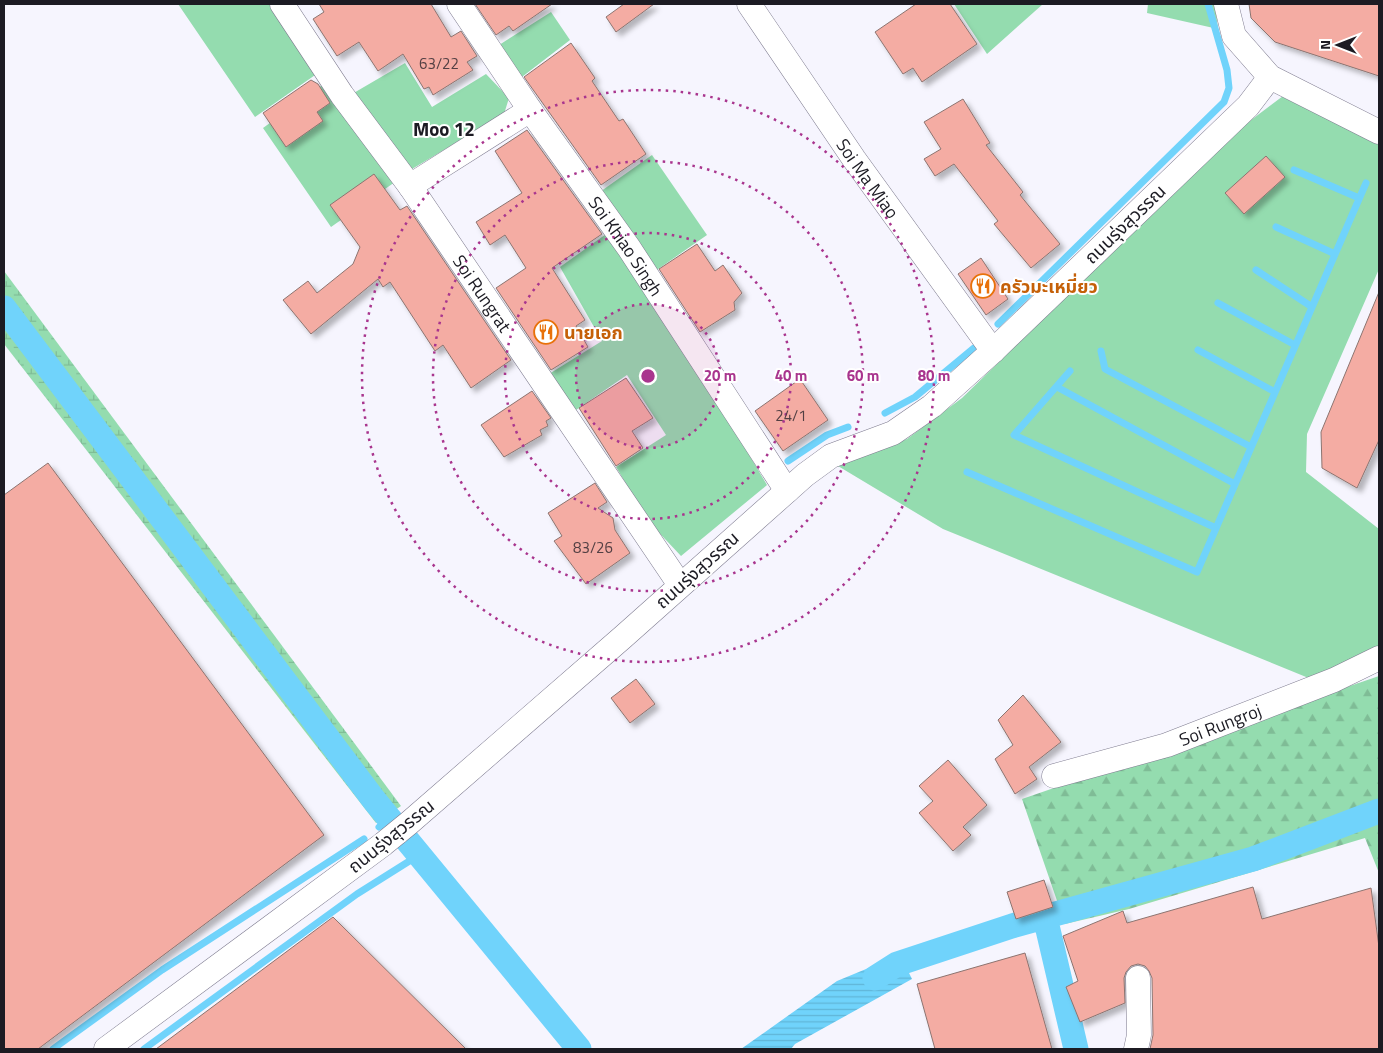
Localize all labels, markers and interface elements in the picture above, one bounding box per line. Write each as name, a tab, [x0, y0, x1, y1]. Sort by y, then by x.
north arrow	[1313, 20, 1363, 70]
text: N	[1314, 40, 1335, 50]
house number: 63/22	[419, 52, 459, 75]
district label: Moo 12	[413, 114, 475, 143]
street label: Soi Ma Miao	[830, 133, 906, 224]
street label: ถนนรุ่งสุวรรณ	[1078, 178, 1172, 270]
street label: Soi Khiao Singh	[582, 190, 670, 301]
street label: Soi Rungrat	[447, 249, 519, 338]
restaurant icon: ครัวมะเหมี่ยว	[970, 273, 996, 299]
place label: ครัวมะเหมี่ยว	[1000, 273, 1098, 300]
restaurant icon: นายเอก	[533, 319, 559, 345]
place label: นายเอก	[564, 319, 623, 346]
text: 20 m	[704, 364, 736, 387]
text: 40 m	[775, 364, 807, 387]
text: 60 m	[847, 364, 879, 387]
text: 80 m	[918, 364, 950, 387]
centre of rings	[639, 367, 657, 385]
house number: 24/1	[775, 404, 807, 427]
street label: ถนนรุ่งสุวรรณ	[649, 525, 745, 615]
house number: 83/26	[573, 536, 613, 559]
street label: Soi Rungroj	[1175, 696, 1265, 753]
street label: ถนนรุ่งสุวรรณ	[342, 793, 440, 879]

